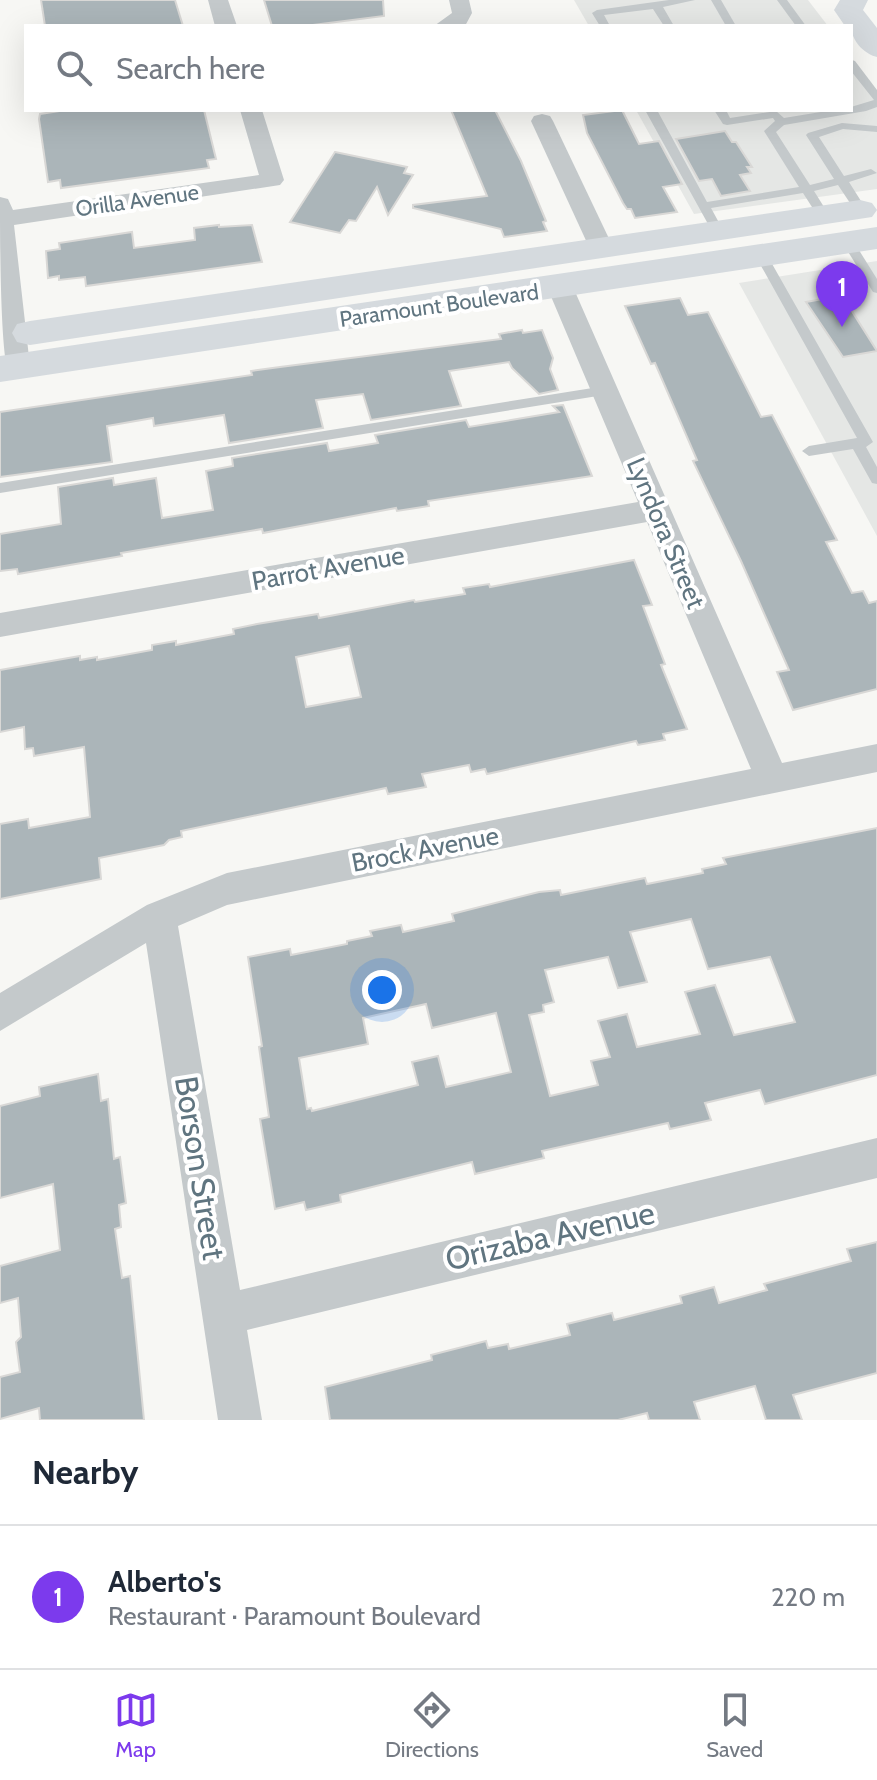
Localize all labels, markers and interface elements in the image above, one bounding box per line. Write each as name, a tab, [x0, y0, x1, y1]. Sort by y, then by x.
search box	[24, 24, 853, 112]
icon: search	[52, 46, 96, 90]
text: Search here	[116, 50, 265, 87]
street label: Orilla Avenue	[74, 178, 200, 222]
pin: 1	[816, 261, 868, 327]
street label: Paramount Boulevard	[338, 278, 540, 333]
street label: Lyndora Street	[620, 453, 712, 613]
street label: Parrot Avenue	[249, 539, 407, 597]
street label: Brock Avenue	[349, 819, 501, 879]
your location	[362, 970, 402, 1010]
street label: Borson Street	[167, 1074, 234, 1263]
street label: Orizaba Avenue	[441, 1192, 658, 1279]
text: Nearby	[32, 1451, 139, 1493]
text: Alberto's	[108, 1563, 222, 1600]
text: 1	[53, 1581, 63, 1613]
text: 220 m	[771, 1581, 845, 1613]
text: Restaurant · Paramount Boulevard	[108, 1600, 481, 1632]
tab: Map	[114, 1688, 158, 1763]
tab: Directions	[385, 1688, 479, 1763]
tab: Saved	[706, 1688, 763, 1763]

